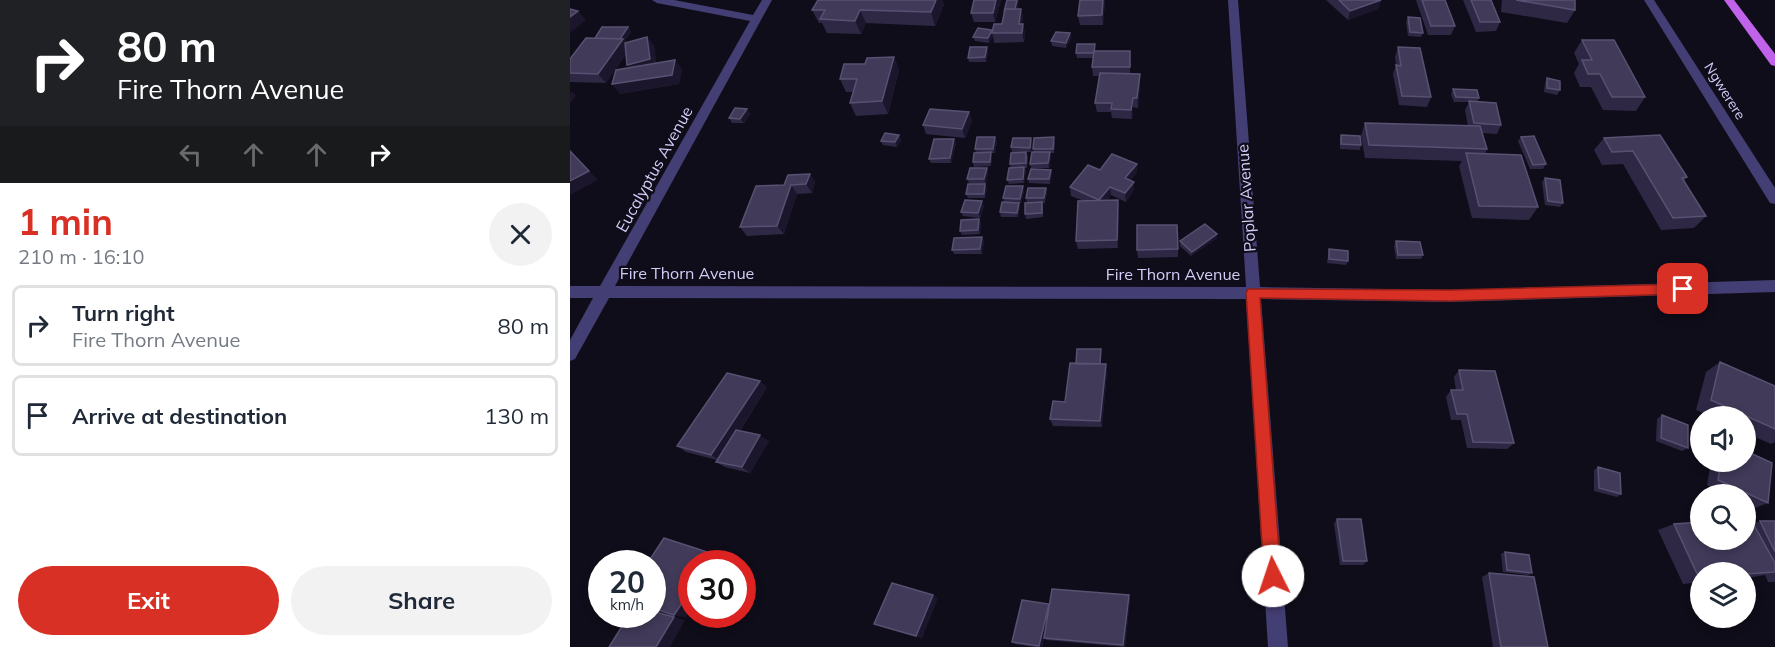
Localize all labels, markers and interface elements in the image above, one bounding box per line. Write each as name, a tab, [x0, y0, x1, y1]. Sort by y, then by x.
text: 80 m	[117, 20, 217, 73]
icon: right	[18, 24, 96, 102]
street label: Ngwerere	[1700, 59, 1750, 123]
text: Fire Thorn Avenue	[117, 72, 344, 106]
street label: Eucalyptus Avenue	[611, 103, 697, 235]
icon: left	[174, 138, 207, 171]
icon: ahead	[237, 138, 270, 171]
icon: ahead	[300, 138, 333, 171]
icon: right	[363, 138, 396, 171]
street label: Poplar Avenue	[1232, 143, 1260, 253]
text: 1 min	[18, 199, 113, 244]
button: close	[489, 203, 552, 266]
text: 210 m · 16:10	[18, 244, 144, 269]
street label: Fire Thorn Avenue	[620, 263, 754, 283]
pin	[1657, 263, 1708, 314]
street label: Fire Thorn Avenue	[1106, 264, 1240, 284]
icon: arrive	[1666, 272, 1699, 305]
text: Turn right	[72, 299, 175, 327]
icon: right	[21, 309, 54, 342]
text: 80 m	[498, 312, 549, 340]
text: Fire Thorn Avenue	[72, 327, 240, 352]
icon: arrive	[21, 399, 54, 432]
text: Arrive at destination	[72, 402, 287, 430]
text: 130 m	[484, 402, 549, 430]
map controls	[1690, 406, 1756, 628]
button: sound	[1690, 406, 1756, 472]
button: search	[1690, 484, 1756, 550]
position arrow	[1241, 544, 1305, 608]
speed limit sign: 30	[678, 550, 756, 628]
button: layers	[1690, 562, 1756, 628]
text: 20	[609, 563, 645, 601]
button: Exit	[18, 566, 279, 635]
button: Share	[291, 566, 552, 635]
text: km/h	[610, 595, 644, 614]

